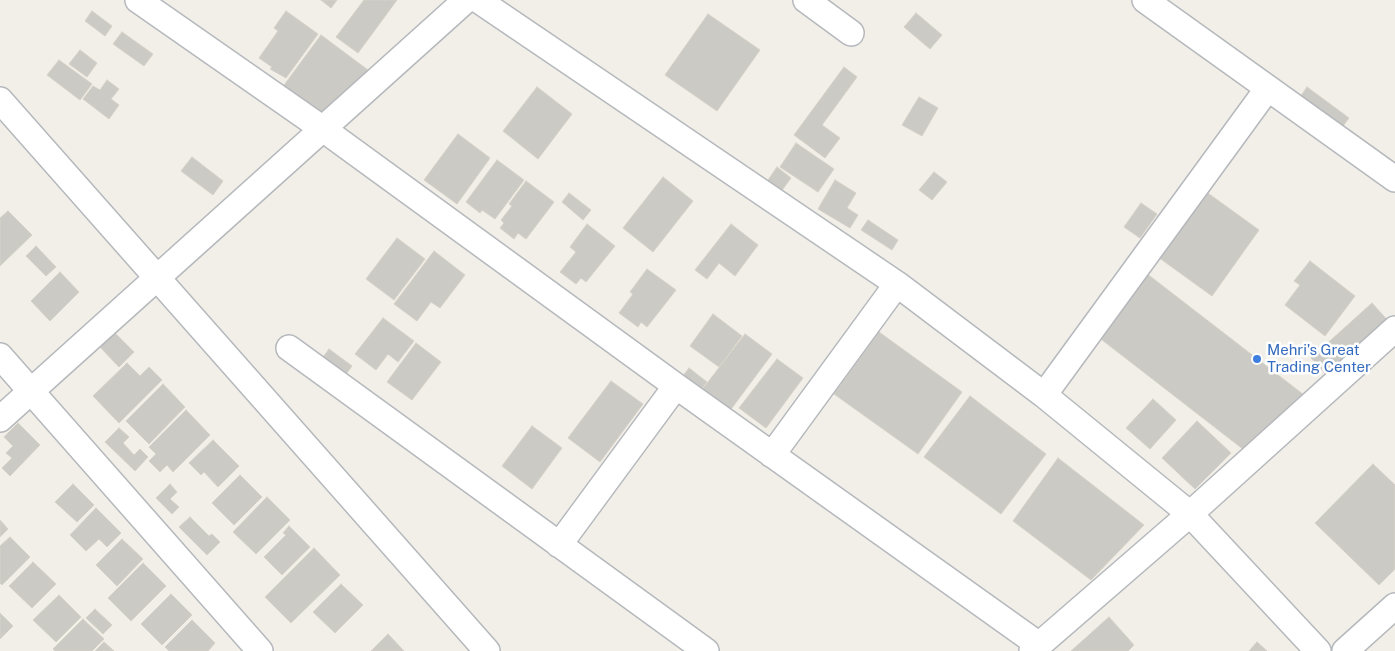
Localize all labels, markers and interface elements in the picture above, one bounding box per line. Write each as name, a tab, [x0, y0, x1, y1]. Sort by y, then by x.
place label: Mehri's Great Trading Center	[1267, 341, 1371, 376]
marker: Mehri's Great Trading Center	[1251, 353, 1263, 365]

